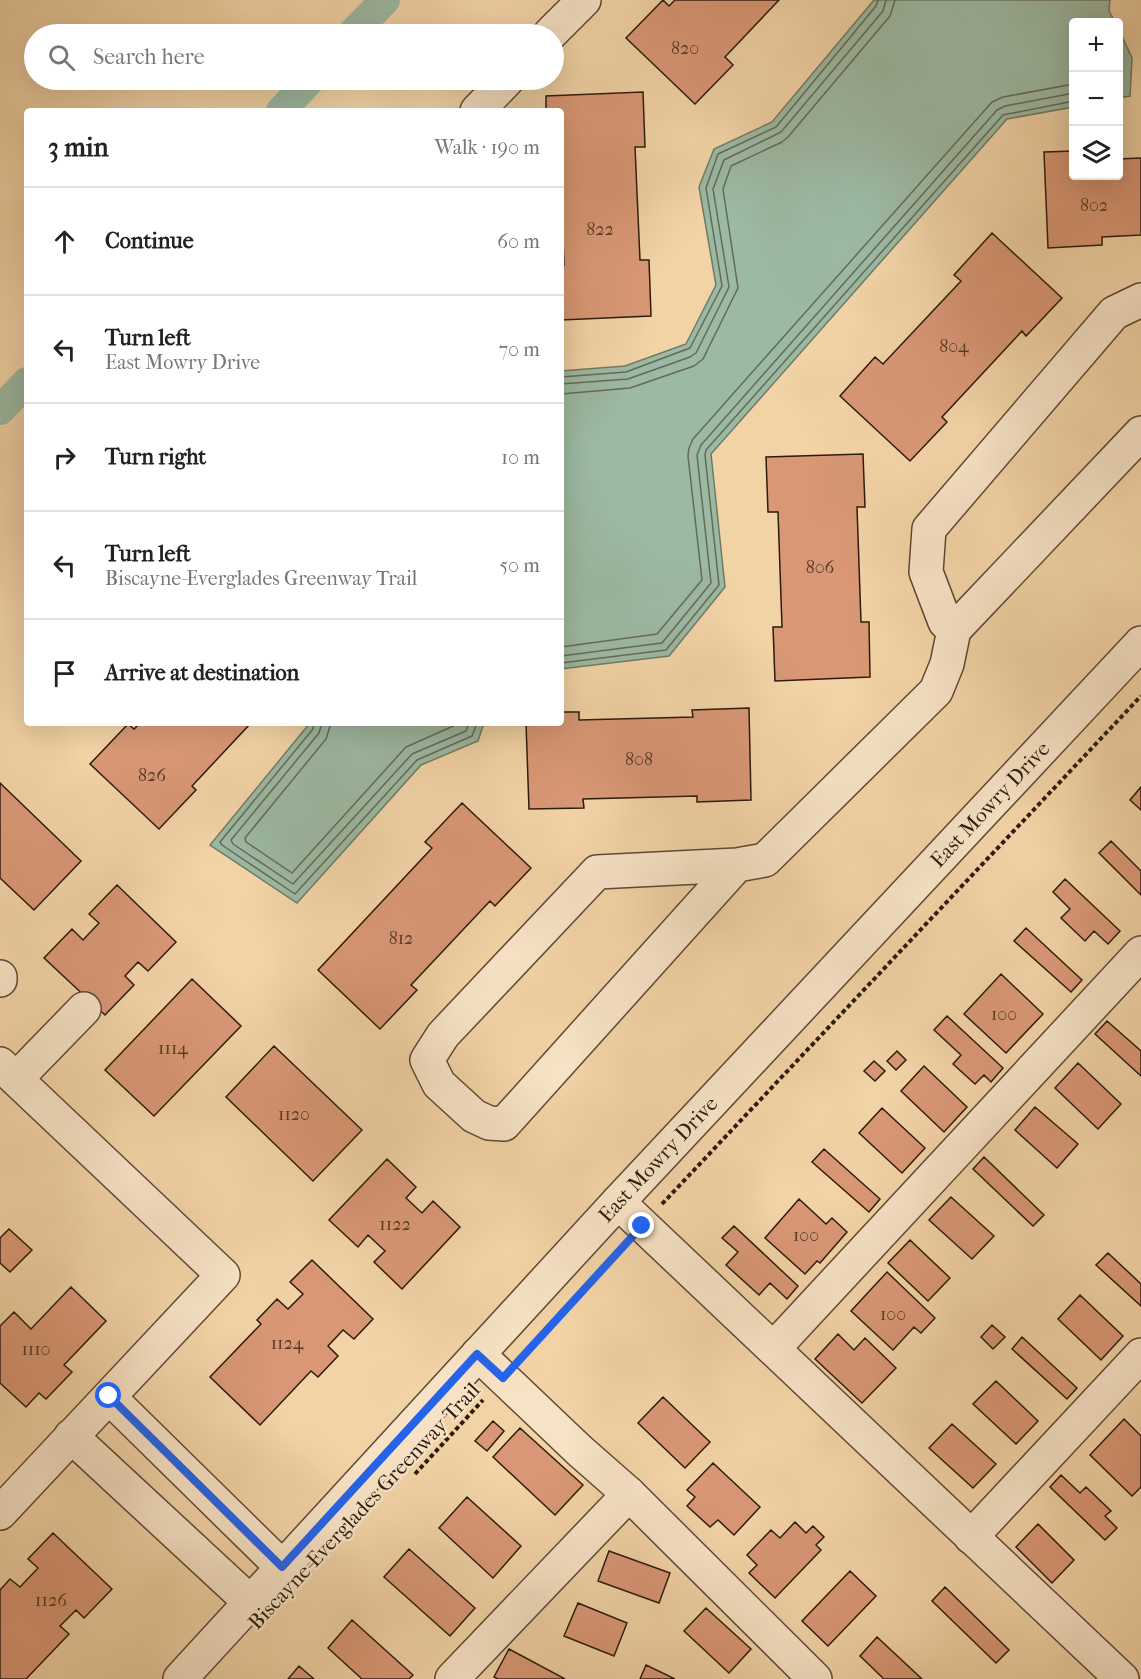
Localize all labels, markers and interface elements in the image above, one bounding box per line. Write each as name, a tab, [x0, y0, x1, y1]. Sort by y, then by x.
map controls	[1069, 18, 1123, 180]
button: +	[1069, 18, 1123, 72]
search box	[24, 24, 564, 90]
house number: 820	[671, 38, 699, 59]
icon: search	[45, 41, 78, 74]
text: Search here	[93, 44, 205, 70]
button: −	[1069, 72, 1123, 126]
button: layers	[1069, 126, 1123, 180]
text: 3 min	[48, 132, 109, 163]
text: Walk · 190 m	[434, 136, 540, 159]
house number: 802	[1080, 195, 1108, 216]
house number: 822	[586, 219, 614, 240]
icon: ahead	[48, 225, 81, 258]
text: Continue	[105, 228, 194, 254]
text: 60 m	[497, 230, 540, 253]
text: Turn left	[105, 325, 191, 351]
icon: left	[48, 333, 81, 366]
house number: 804	[939, 336, 969, 357]
text: 70 m	[498, 338, 540, 361]
text: East Mowry Drive	[105, 351, 260, 374]
icon: right	[48, 441, 81, 474]
text: Turn right	[105, 444, 206, 470]
text: 10 m	[501, 446, 540, 469]
text: Turn left	[105, 541, 191, 567]
icon: left	[48, 549, 81, 582]
text: 50 m	[499, 554, 540, 577]
house number: 806	[806, 557, 835, 578]
text: Biscayne-Everglades Greenway Trail	[105, 567, 417, 590]
icon: arrive	[48, 657, 81, 690]
text: Arrive at destination	[105, 660, 299, 686]
street label: East Mowry Drive	[925, 737, 1054, 872]
house number: 808	[625, 749, 653, 770]
house number: 826	[138, 765, 166, 786]
house number: 812	[389, 928, 413, 949]
house number: 100	[991, 1004, 1017, 1025]
house number: 1114	[158, 1038, 188, 1059]
street label: East Mowry Drive	[593, 1092, 722, 1227]
house number: 1120	[278, 1104, 310, 1125]
route end	[628, 1212, 654, 1238]
house number: 1122	[379, 1214, 411, 1235]
house number: 100	[793, 1225, 819, 1246]
house number: 100	[880, 1304, 906, 1325]
house number: 1124	[271, 1333, 304, 1354]
house number: 1110	[21, 1339, 51, 1360]
street label: Biscayne-Everglades Greenway Trail	[243, 1378, 485, 1634]
route start	[95, 1382, 121, 1408]
house number: 1126	[35, 1590, 67, 1611]

